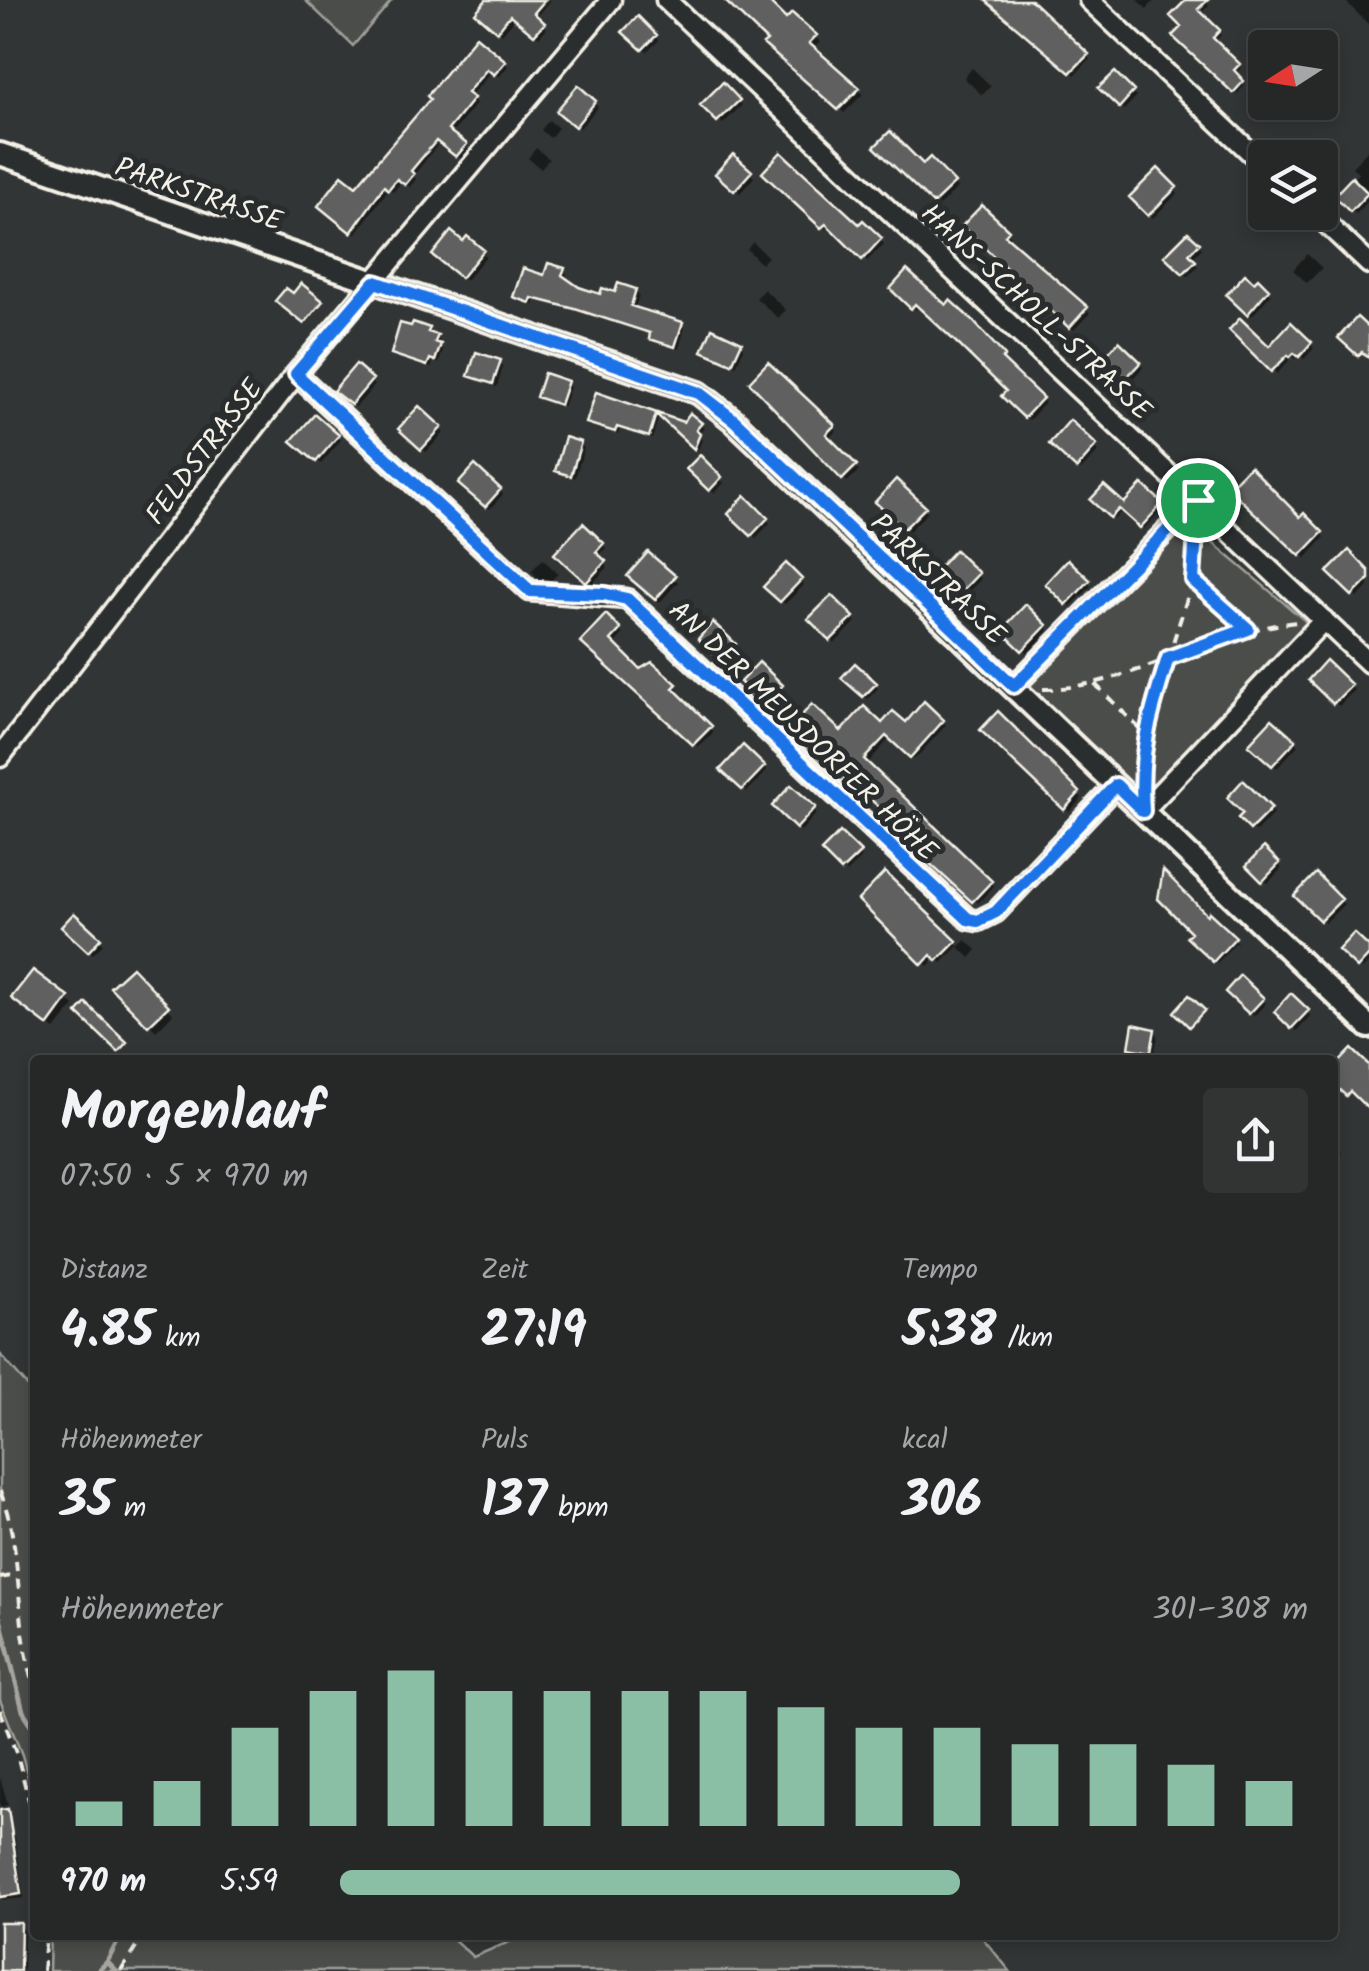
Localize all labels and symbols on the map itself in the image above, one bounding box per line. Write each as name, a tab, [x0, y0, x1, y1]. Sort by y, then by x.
north arrow	[1248, 30, 1338, 120]
street label: PARKSTRASSE	[108, 146, 289, 245]
street label: HANS-SCHOLL-STRASSE	[909, 193, 1162, 433]
street label: FELDSTRASSE	[135, 369, 276, 535]
pin	[1156, 458, 1241, 543]
street label: PARKSTRASSE	[859, 503, 1016, 657]
street label: AN DER MEUSDORFER HÖHE	[657, 590, 948, 874]

